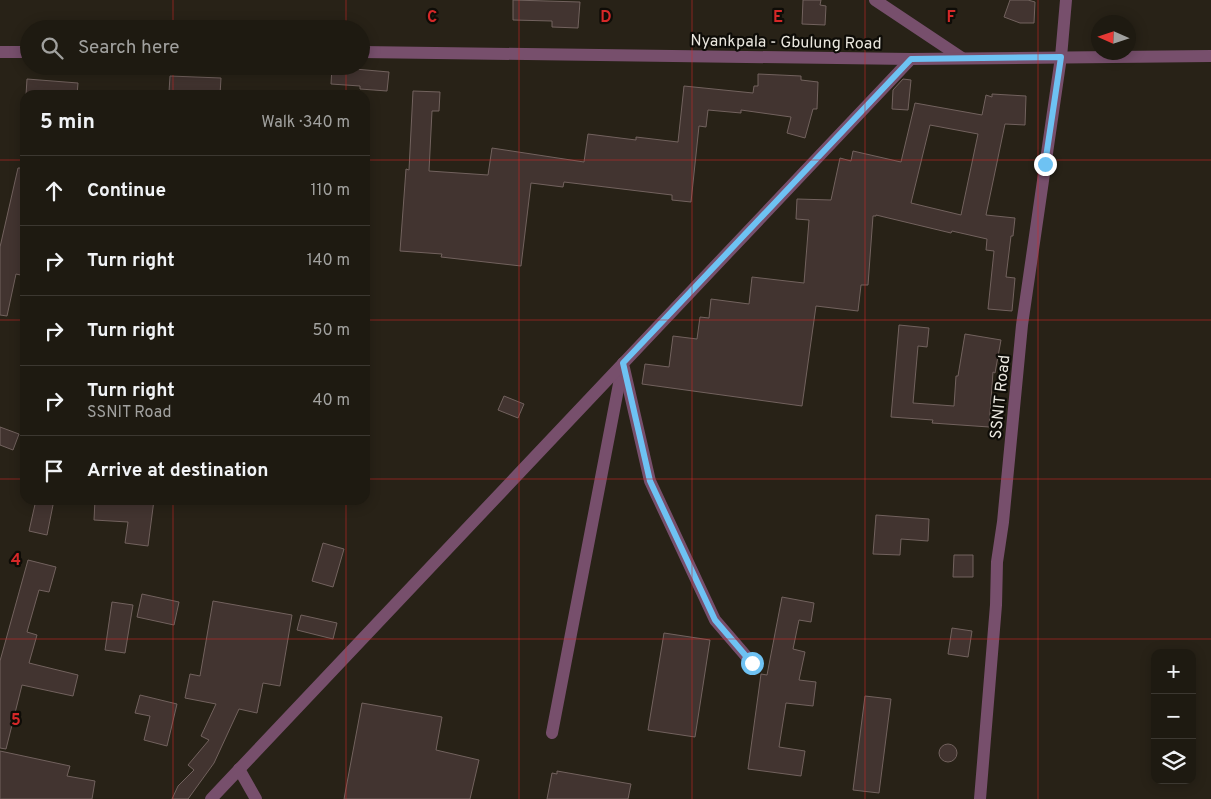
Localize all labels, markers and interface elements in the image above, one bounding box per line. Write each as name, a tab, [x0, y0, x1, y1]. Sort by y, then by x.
text: C	[427, 8, 437, 28]
text: D	[600, 8, 612, 28]
text: E	[773, 8, 783, 28]
text: F	[946, 8, 956, 28]
north arrow	[1091, 15, 1136, 60]
search box	[20, 20, 370, 75]
street label: Nyankpala - Gbulung Road	[690, 31, 882, 55]
icon: search	[38, 34, 66, 62]
text: Search here	[78, 36, 180, 60]
text: 5 min	[40, 109, 95, 136]
text: Walk · 340 m	[261, 113, 350, 133]
route end	[1034, 153, 1057, 176]
icon: ahead	[40, 177, 68, 205]
text: Continue	[87, 179, 166, 203]
text: 110 m	[310, 181, 350, 201]
icon: right	[40, 247, 68, 275]
text: Turn right	[87, 249, 175, 273]
text: 140 m	[307, 251, 350, 271]
icon: right	[40, 317, 68, 345]
text: Turn right	[87, 319, 175, 343]
text: 50 m	[313, 321, 350, 341]
street label: SSNIT Road	[987, 354, 1015, 440]
text: Turn right	[87, 379, 175, 403]
icon: right	[40, 387, 68, 415]
text: 40 m	[312, 391, 350, 411]
text: SSNIT Road	[87, 403, 171, 423]
icon: arrive	[40, 457, 68, 485]
text: Arrive at destination	[87, 459, 268, 483]
text: 4	[11, 551, 21, 571]
map controls	[1151, 649, 1196, 784]
button: +	[1151, 649, 1196, 694]
route start	[741, 652, 764, 675]
button: −	[1151, 694, 1196, 739]
text: 5	[11, 711, 21, 731]
button: layers	[1151, 739, 1196, 784]

